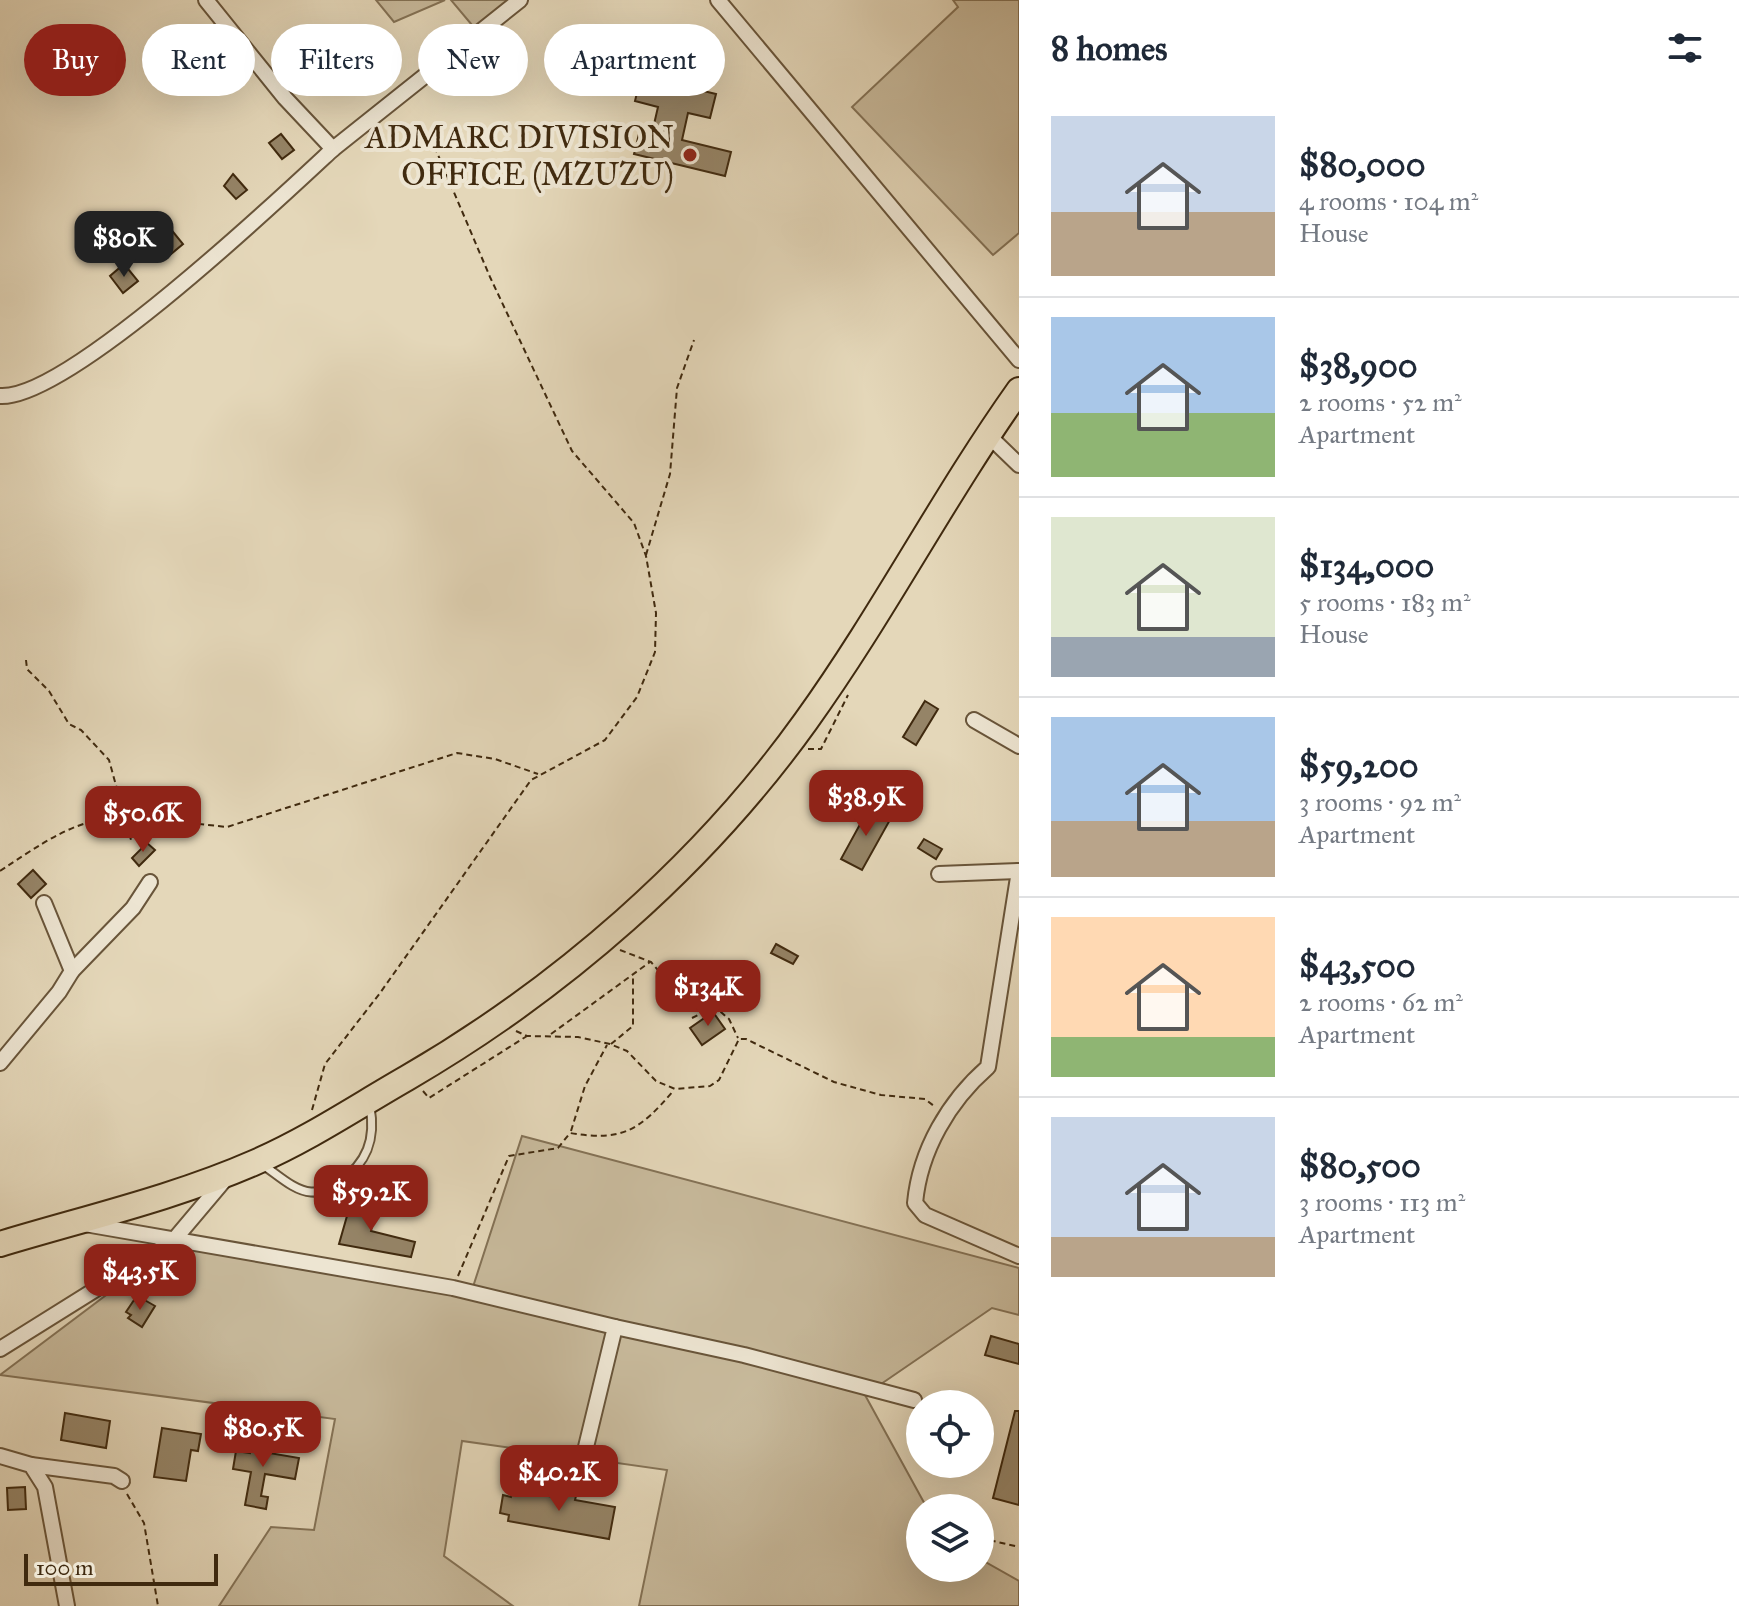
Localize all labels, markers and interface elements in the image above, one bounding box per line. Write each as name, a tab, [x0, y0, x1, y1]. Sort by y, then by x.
chip: Buy	[24, 24, 126, 96]
chip: Rent	[142, 24, 255, 96]
chip: Filters	[271, 24, 402, 96]
chip: New	[418, 24, 528, 96]
chip: Apartment	[544, 24, 725, 96]
icon: filters	[1663, 26, 1707, 70]
text: 8 homes	[1051, 28, 1167, 69]
place label: ADMARC DIVISION OFFICE (MZUZU)	[363, 118, 674, 194]
text: $80,000	[1299, 144, 1425, 185]
marker: ADMARC DIVISION OFFICE (MZUZU)	[681, 146, 699, 164]
icon: home	[1115, 148, 1211, 244]
text: 4 rooms · 104 m²	[1299, 185, 1478, 217]
pin: $80K	[77, 211, 171, 279]
text: House	[1299, 217, 1369, 249]
text: $80K	[92, 221, 156, 253]
text: $38,900	[1299, 345, 1418, 386]
icon: home	[1115, 349, 1211, 445]
text: 2 rooms · 52 m²	[1299, 386, 1462, 418]
text: Apartment	[1299, 418, 1415, 450]
text: $134,000	[1299, 545, 1434, 586]
icon: home	[1115, 549, 1211, 645]
text: 5 rooms · 183 m²	[1299, 586, 1471, 618]
text: House	[1299, 618, 1369, 650]
text: $59,200	[1299, 745, 1419, 786]
icon: home	[1115, 749, 1211, 845]
pin: $38.9K	[801, 770, 931, 838]
text: $38.9K	[827, 780, 905, 812]
pin: $50.6K	[78, 786, 208, 854]
text: 3 rooms · 92 m²	[1299, 786, 1461, 818]
text: $50.6K	[103, 796, 183, 828]
text: Apartment	[1299, 818, 1415, 850]
text: $43,500	[1299, 945, 1416, 986]
icon: home	[1115, 949, 1211, 1045]
pin: $134K	[652, 960, 764, 1028]
text: $134K	[673, 970, 743, 1002]
text: 2 rooms · 62 m²	[1299, 986, 1463, 1018]
text: Apartment	[1299, 1018, 1415, 1050]
text: $80,500	[1299, 1145, 1421, 1186]
icon: home	[1115, 1149, 1211, 1245]
pin: $59.2K	[306, 1165, 436, 1233]
text: $59.2K	[332, 1175, 410, 1207]
text: 3 rooms · 113 m²	[1299, 1186, 1465, 1218]
text: Apartment	[1299, 1218, 1415, 1250]
pin: $43.5K	[75, 1244, 205, 1312]
text: $43.5K	[102, 1254, 178, 1286]
map controls	[906, 1390, 994, 1582]
button: locate	[906, 1390, 994, 1478]
pin: $80.5K	[198, 1401, 328, 1469]
text: $80.5K	[223, 1411, 303, 1443]
pin: $40.2K	[494, 1445, 624, 1513]
text: $40.2K	[518, 1455, 600, 1487]
button: layers	[906, 1494, 994, 1582]
scale bar	[24, 1550, 218, 1586]
text: 100 m	[36, 1554, 93, 1581]

